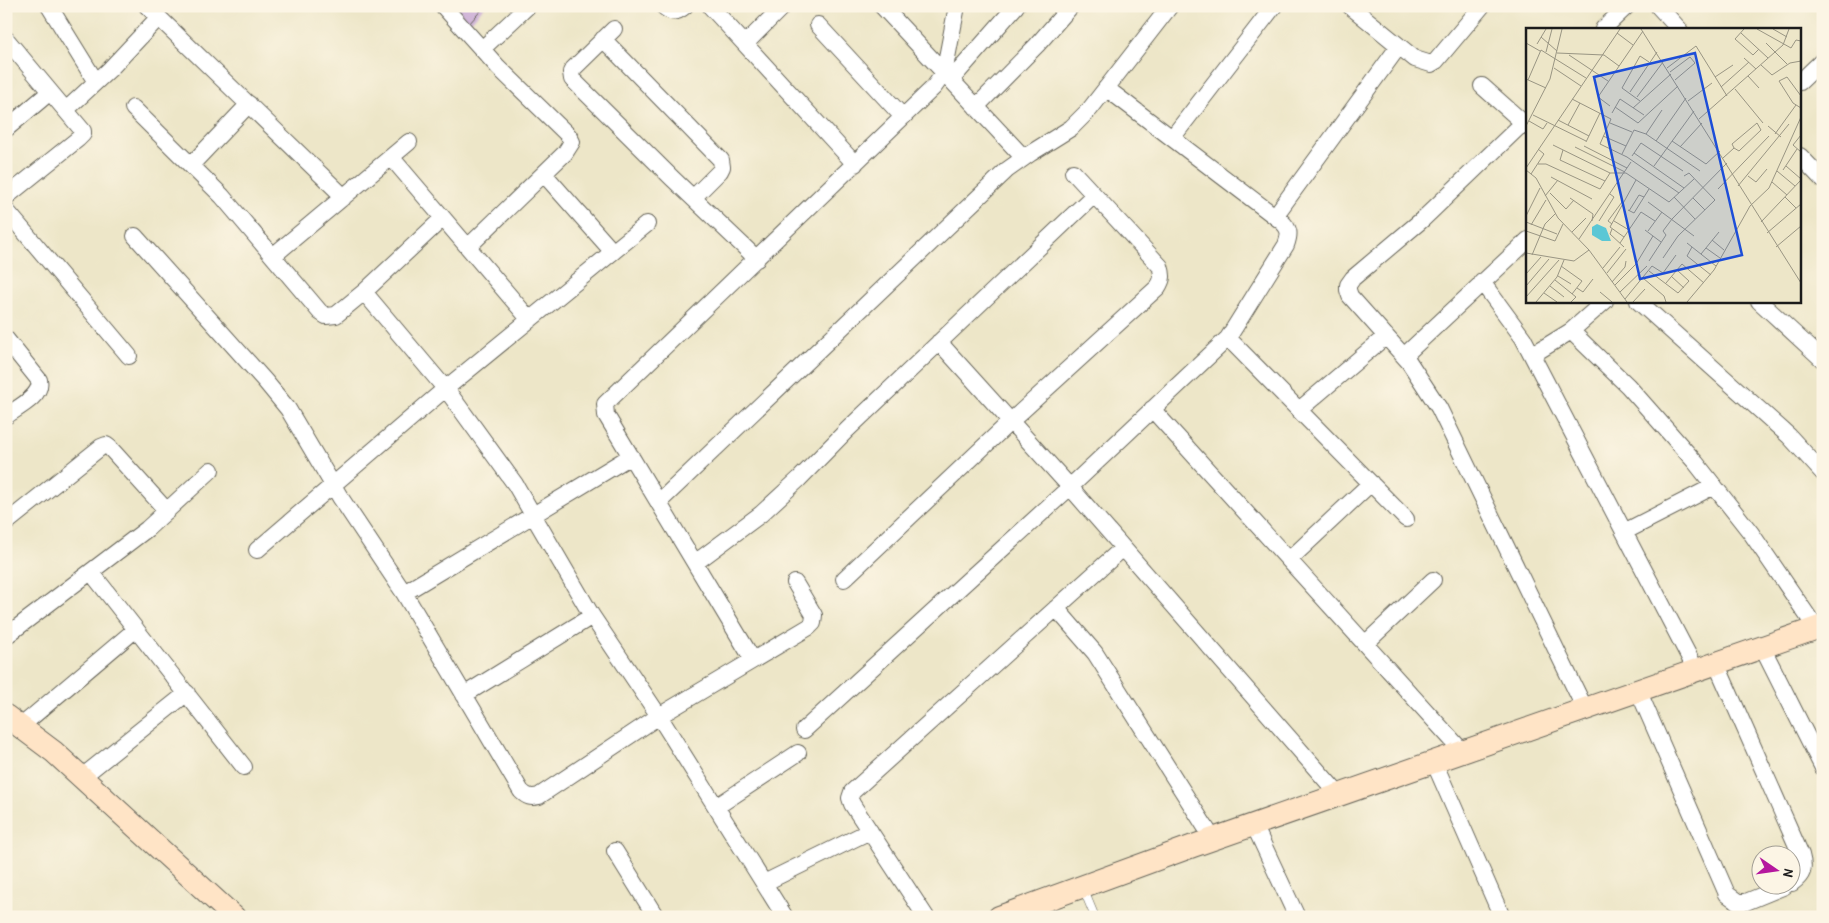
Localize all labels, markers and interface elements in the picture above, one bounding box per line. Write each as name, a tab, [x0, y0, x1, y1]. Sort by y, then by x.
inset map	[1526, 28, 1802, 302]
north arrow	[1752, 846, 1802, 896]
text: N	[1779, 867, 1799, 879]

